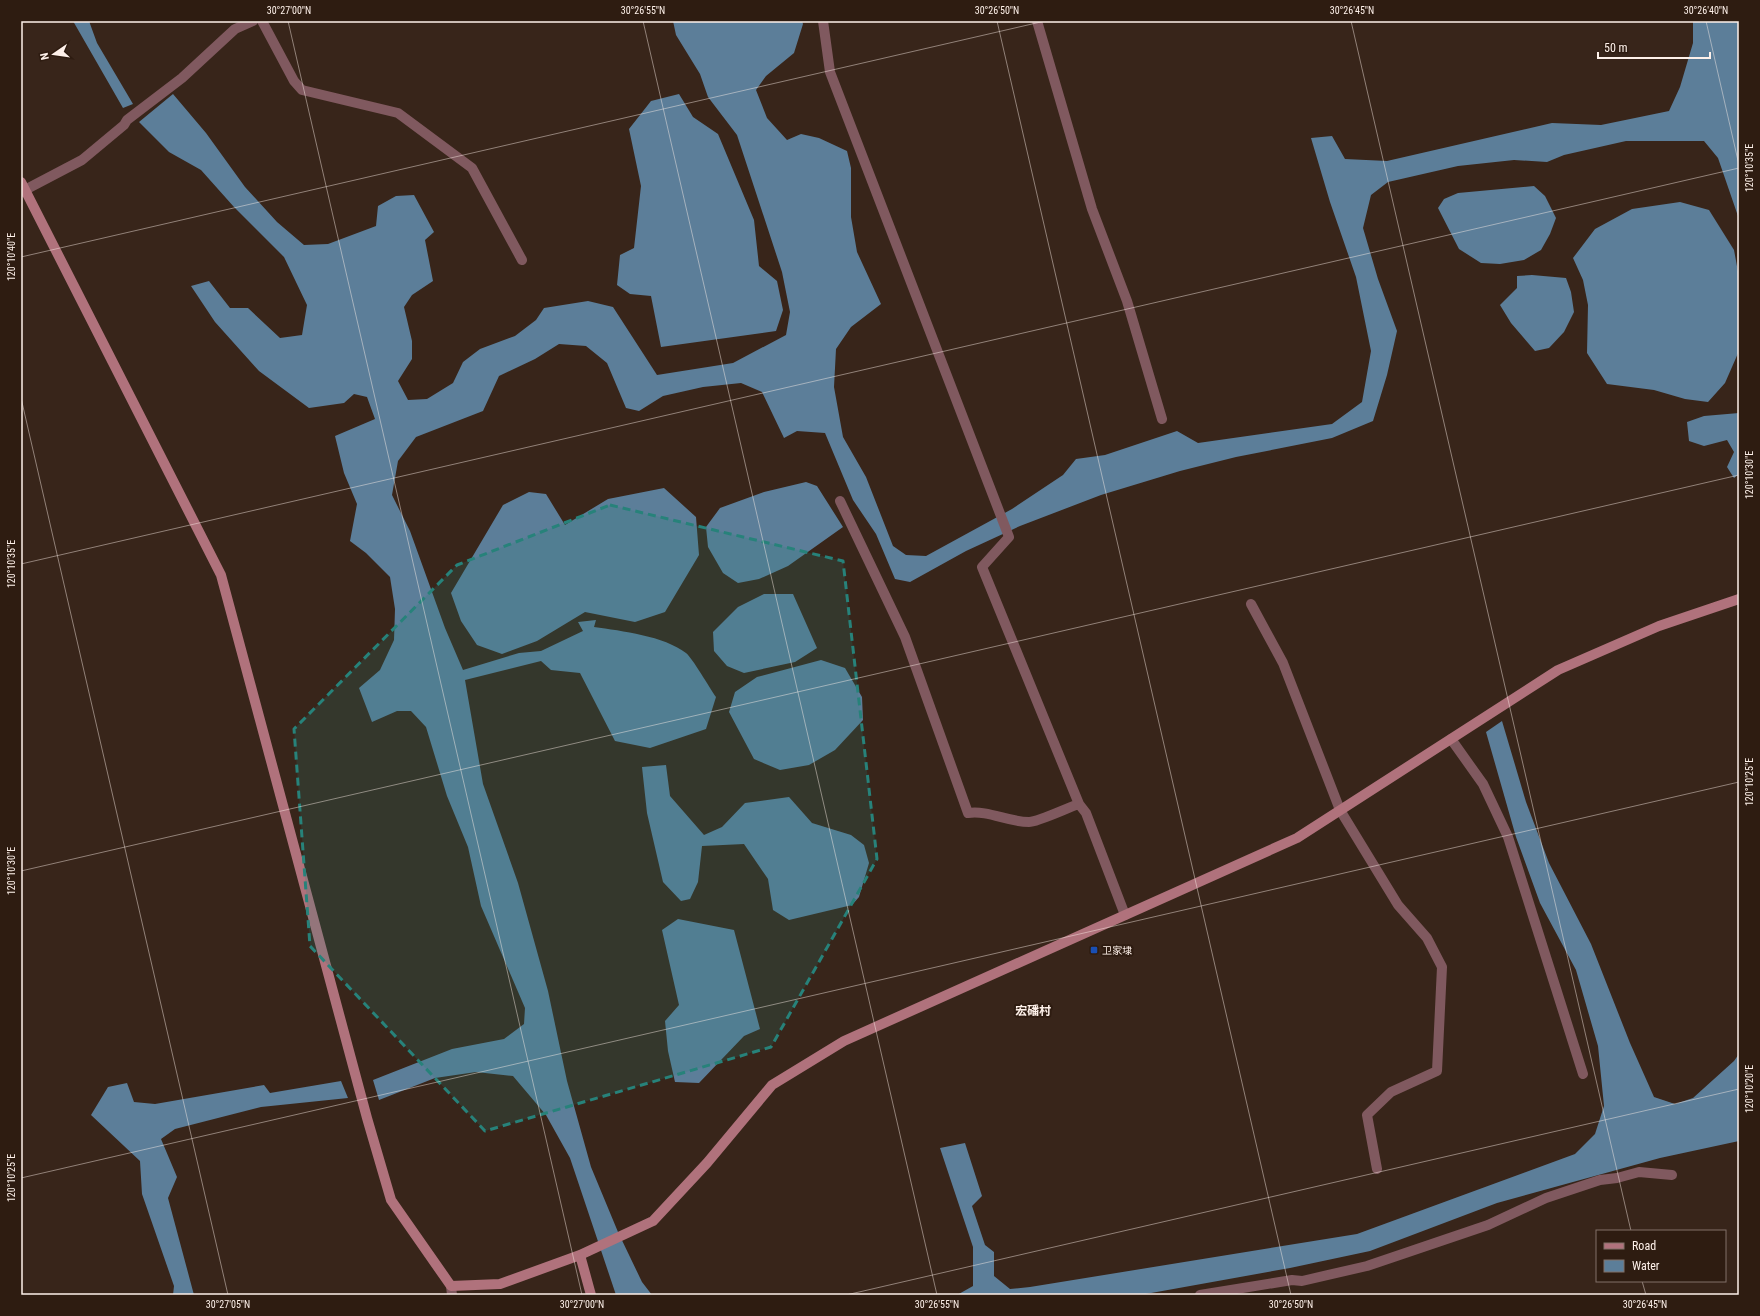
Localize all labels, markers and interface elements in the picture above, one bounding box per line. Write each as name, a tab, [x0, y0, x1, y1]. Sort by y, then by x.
text: 30°27'00"N	[267, 5, 311, 16]
text: 30°26'55"N	[621, 5, 665, 16]
text: 30°26'50"N	[975, 5, 1019, 16]
text: 30°26'45"N	[1330, 5, 1374, 16]
text: 30°26'40"N	[1684, 5, 1728, 16]
north arrow	[34, 34, 74, 74]
scale bar	[1598, 34, 1710, 60]
text: 50 m	[1604, 41, 1628, 55]
text: N	[38, 51, 52, 61]
text: 120°10'35"E	[1744, 144, 1755, 192]
text: 120°10'40"E	[6, 233, 17, 281]
text: 120°10'30"E	[1744, 451, 1755, 499]
text: 120°10'35"E	[6, 540, 17, 588]
text: 120°10'25"E	[1744, 758, 1755, 806]
text: 120°10'30"E	[6, 847, 17, 895]
marker: 卫家埭	[1089, 945, 1099, 955]
place label: 卫家埭	[1102, 945, 1132, 956]
district label: 宏磻村	[1015, 1004, 1051, 1018]
text: 120°10'20"E	[1744, 1065, 1755, 1113]
text: 120°10'25"E	[6, 1154, 17, 1202]
legend	[1596, 1230, 1726, 1282]
text: Road	[1632, 1239, 1656, 1253]
text: Water	[1632, 1259, 1660, 1273]
text: 30°27'05"N	[206, 1299, 250, 1310]
text: 30°27'00"N	[560, 1299, 604, 1310]
text: 30°26'55"N	[915, 1299, 959, 1310]
text: 30°26'50"N	[1269, 1299, 1313, 1310]
text: 30°26'45"N	[1623, 1299, 1667, 1310]

